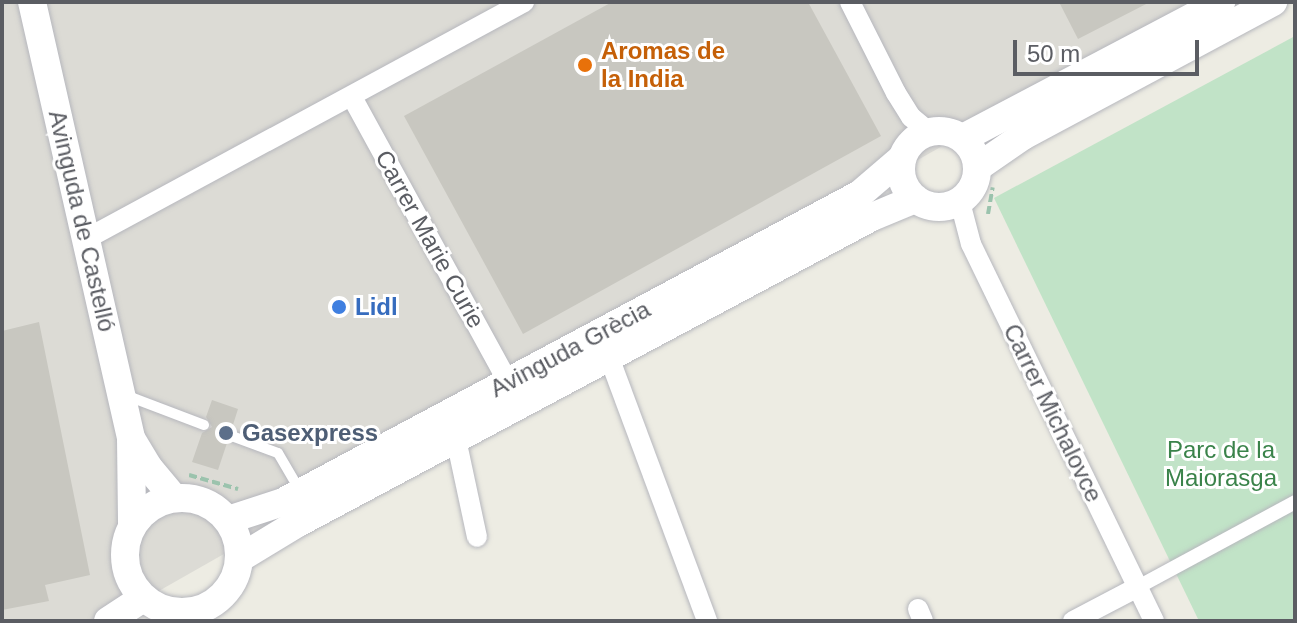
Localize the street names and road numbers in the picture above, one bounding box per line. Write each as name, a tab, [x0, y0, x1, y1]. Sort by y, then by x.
street label: Avinguda de Castelló	[43, 107, 121, 335]
street label: Carrer Marie Curie	[369, 145, 491, 333]
street label: Avinguda Grècia	[485, 295, 655, 403]
street label: Carrer Michalovce	[997, 319, 1109, 507]

